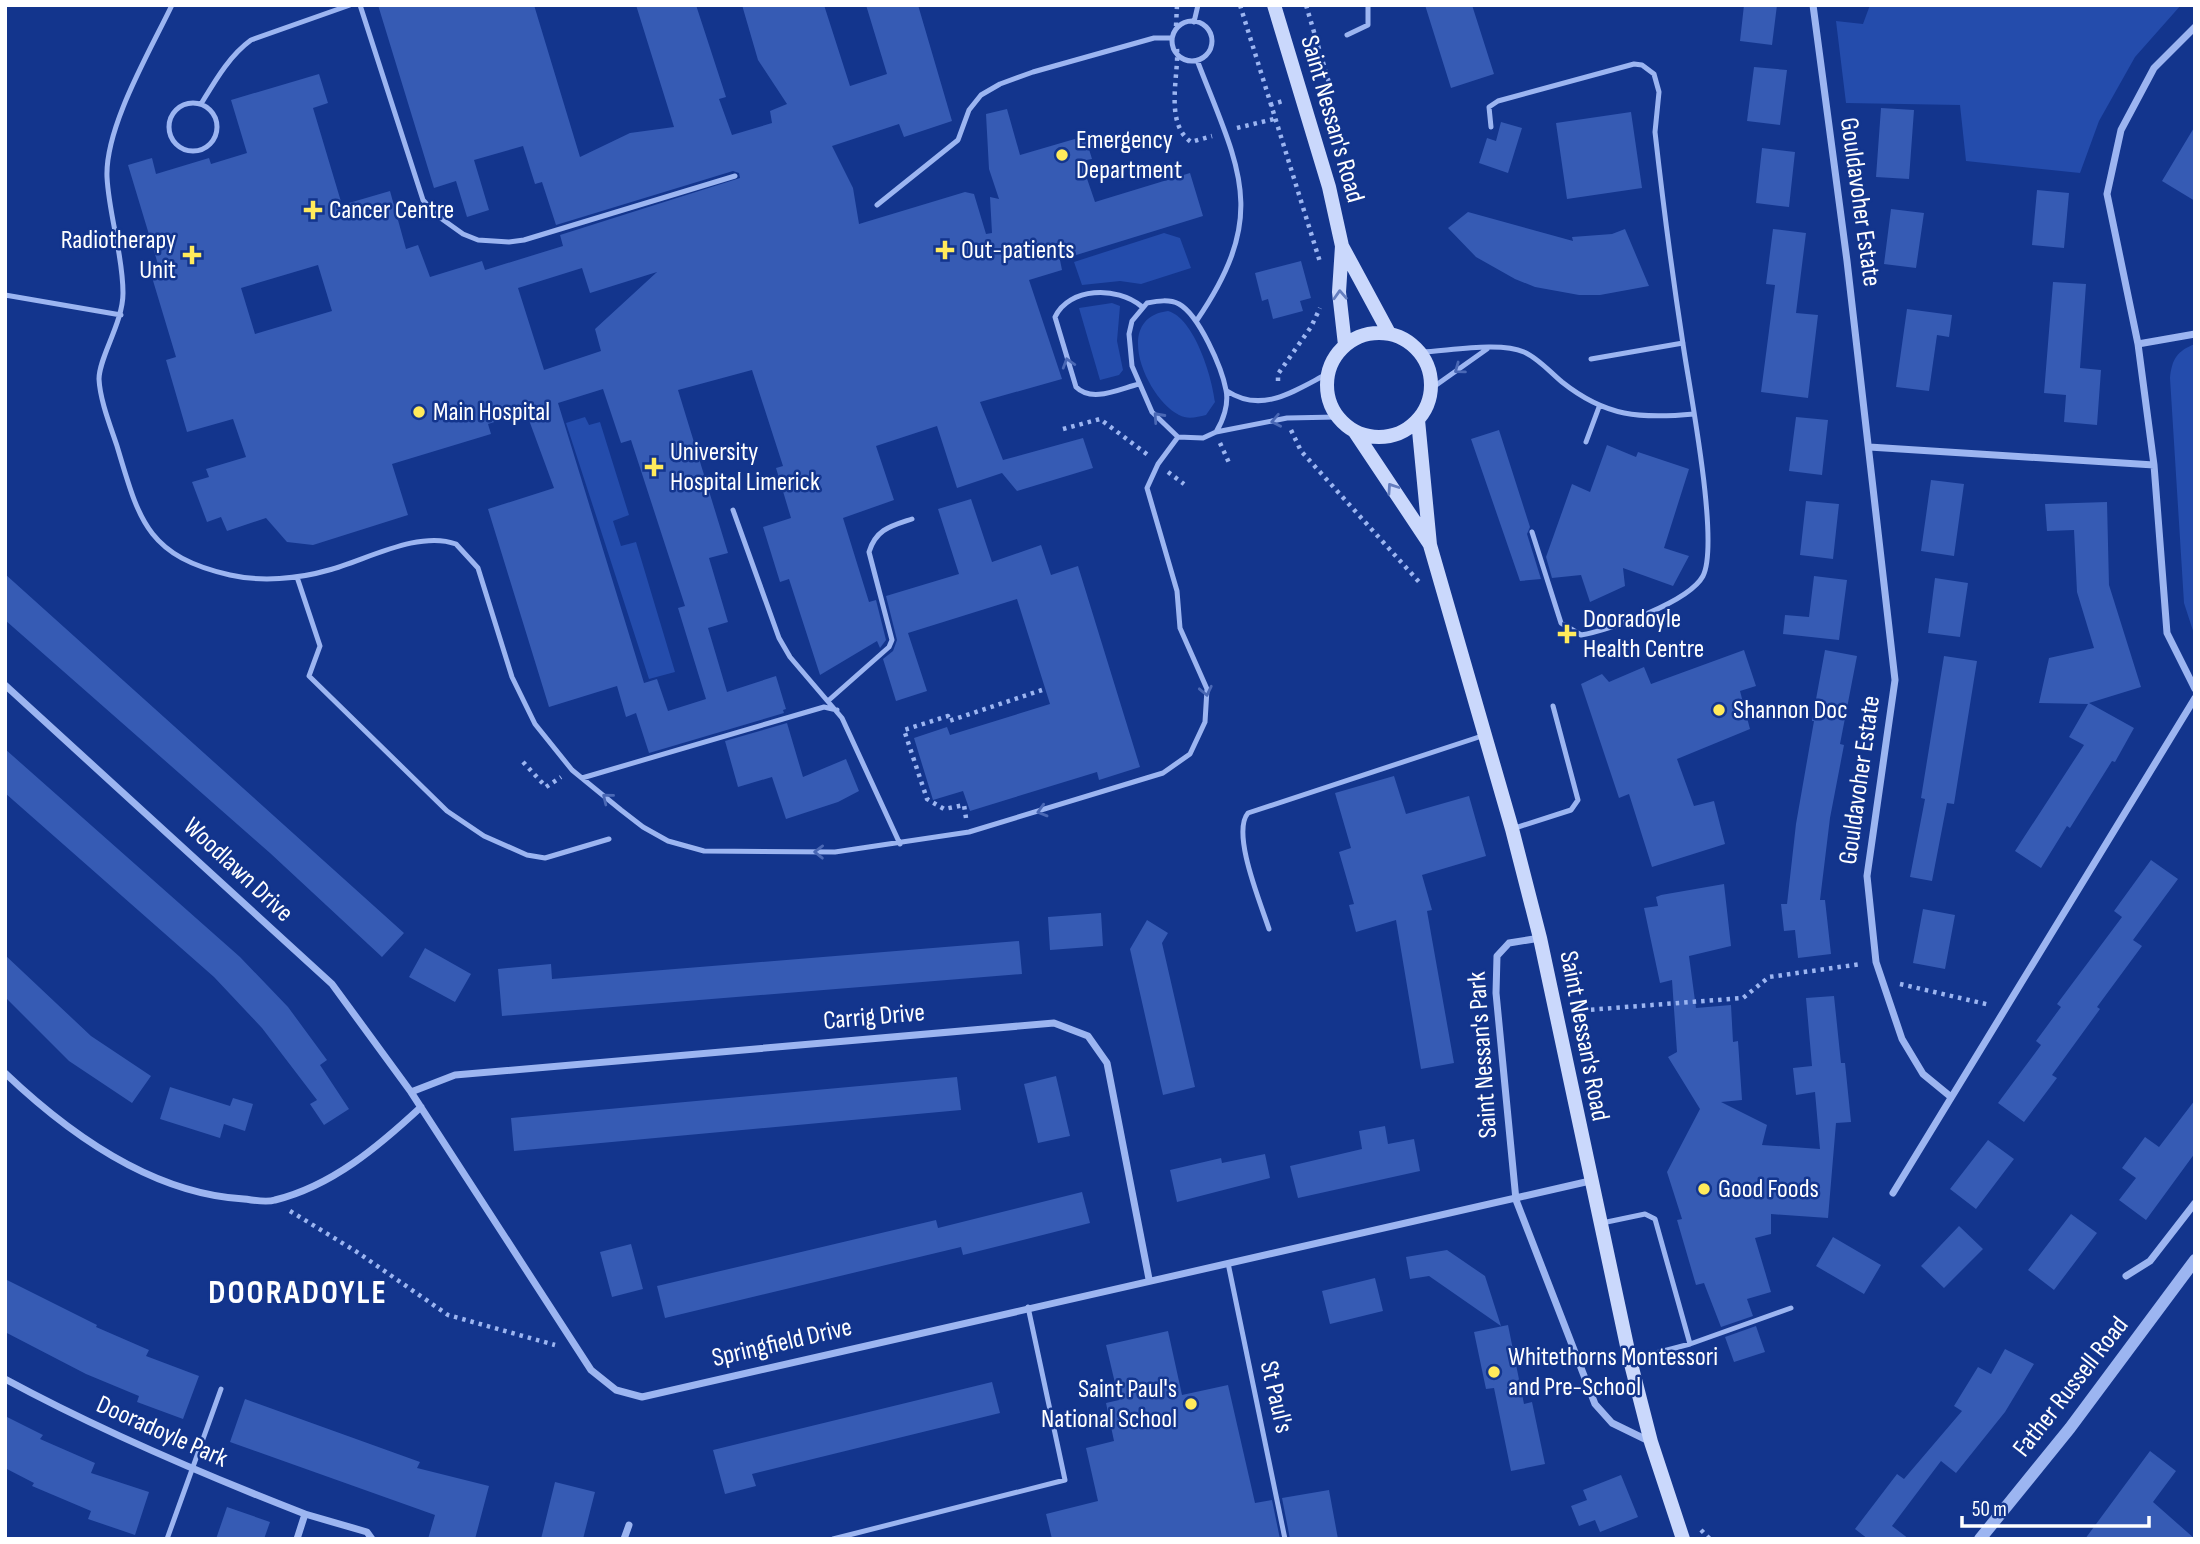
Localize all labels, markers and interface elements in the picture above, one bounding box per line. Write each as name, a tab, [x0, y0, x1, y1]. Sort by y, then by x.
street label: Saint Nessan's Road	[1293, 32, 1371, 206]
street label: Gouldavoher Estate	[1833, 116, 1887, 288]
place label: Emergency Department	[1076, 125, 1182, 186]
marker: Emergency Department	[1054, 147, 1070, 163]
place label: Cancer Centre	[329, 195, 454, 226]
marker: Cancer Centre	[303, 200, 323, 220]
place label: Radiotherapy Unit	[61, 225, 176, 286]
place label: Out-patients	[961, 235, 1075, 266]
marker: Out-patients	[935, 240, 955, 260]
marker: Radiotherapy Unit	[182, 245, 202, 265]
one-way arrow	[1333, 289, 1348, 300]
one-way arrow	[1062, 357, 1077, 369]
one-way arrow	[1454, 361, 1467, 373]
place label: Main Hospital	[433, 397, 550, 428]
marker: Main Hospital	[411, 404, 427, 420]
one-way arrow	[1154, 412, 1166, 425]
one-way arrow	[1270, 412, 1282, 427]
place label: University Hospital Limerick	[670, 437, 820, 498]
marker: University Hospital Limerick	[644, 457, 664, 477]
one-way arrow	[1388, 483, 1401, 496]
place label: Dooradoyle Health Centre	[1583, 604, 1704, 665]
marker: Dooradoyle Health Centre	[1557, 624, 1577, 644]
one-way arrow	[1197, 685, 1212, 697]
street label: Gouldavoher Estate	[1833, 694, 1887, 866]
place label: Shannon Doc	[1733, 695, 1848, 726]
marker: Shannon Doc	[1711, 702, 1727, 718]
one-way arrow	[602, 794, 615, 806]
one-way arrow	[1036, 803, 1048, 818]
street label: Woodlawn Drive	[177, 811, 299, 929]
one-way arrow	[813, 844, 824, 860]
street label: Saint Nessan's Road	[1552, 948, 1616, 1124]
street label: Saint Nessan's Park	[1462, 970, 1504, 1139]
street label: Carrig Drive	[822, 997, 926, 1037]
place label: Good Foods	[1718, 1174, 1819, 1205]
marker: Good Foods	[1696, 1181, 1712, 1197]
district label: DOORADOYLE	[208, 1273, 388, 1313]
street label: Father Russell Road	[2007, 1311, 2135, 1463]
street label: Springfield Drive	[709, 1312, 855, 1374]
place label: Whitethorns Montessori and Pre-School	[1508, 1342, 1718, 1403]
street label: St Paul's	[1253, 1358, 1299, 1436]
marker: Whitethorns Montessori and Pre-School	[1486, 1364, 1502, 1380]
place label: Saint Paul's National School	[1041, 1374, 1177, 1435]
street label: Dooradoyle Park	[92, 1389, 232, 1475]
marker: Saint Paul's National School	[1183, 1396, 1199, 1412]
scale bar	[1962, 1484, 2149, 1528]
text: 50 m	[1972, 1497, 2007, 1522]

